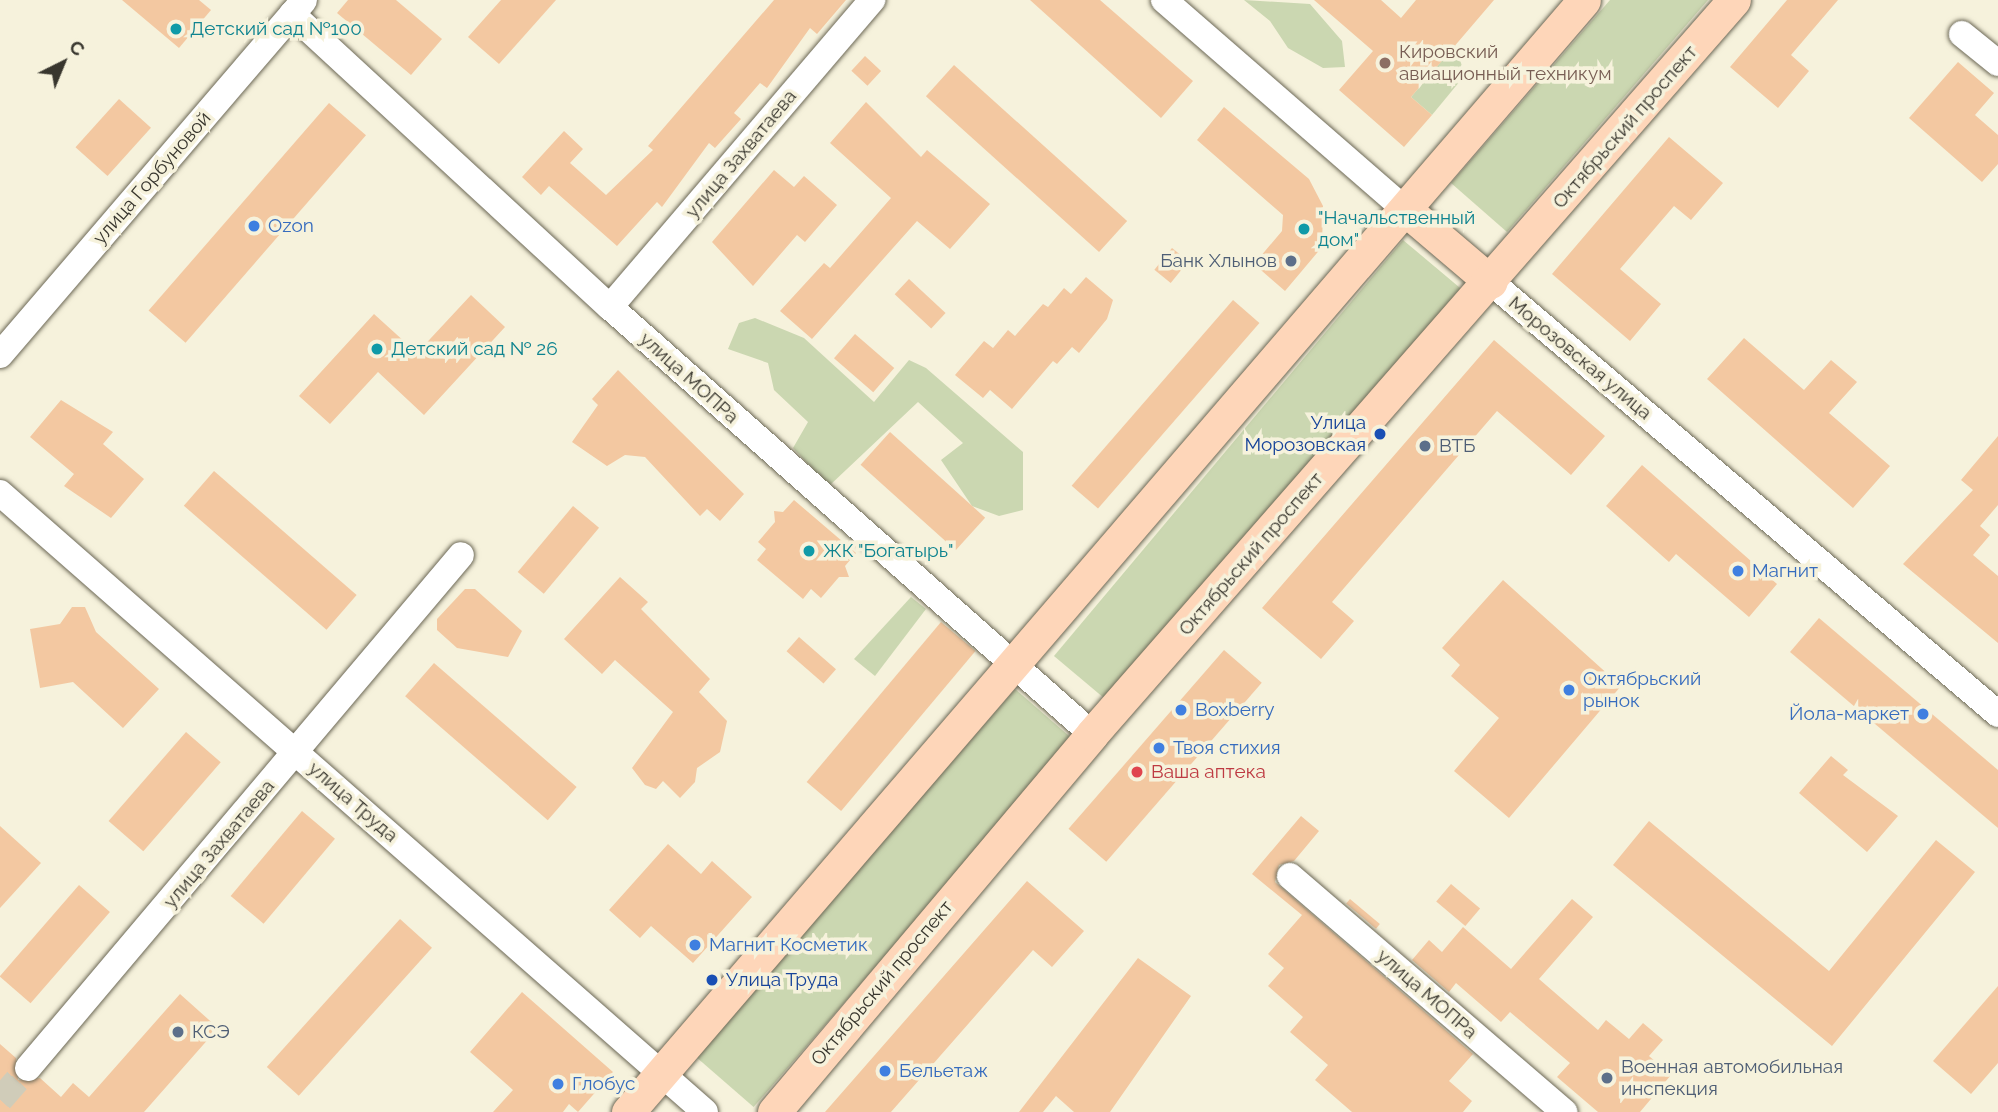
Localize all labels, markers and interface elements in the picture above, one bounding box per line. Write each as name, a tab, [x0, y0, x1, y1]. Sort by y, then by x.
place label: Детский сад №100	[190, 18, 362, 40]
marker: Детский сад №100	[168, 21, 184, 37]
north arrow	[28, 28, 98, 98]
text: С	[65, 35, 90, 60]
place label: Кировский авиационный техникум	[1399, 41, 1612, 85]
street label: Октябрьский проспект	[1548, 41, 1702, 213]
marker: Кировский авиационный техникум	[1377, 55, 1393, 71]
street label: улица Захватаева	[681, 85, 801, 223]
street label: улица Горбуновой	[88, 107, 216, 249]
place label: "Начальственный дом"	[1318, 207, 1475, 251]
place label: Ozon	[268, 215, 314, 237]
marker: Ozon	[246, 218, 262, 234]
marker: "Начальственный дом"	[1296, 221, 1312, 237]
place label: Банк Хлынов	[1160, 250, 1277, 272]
marker: Банк Хлынов	[1283, 253, 1299, 269]
street label: Морозовская улица	[1504, 291, 1656, 425]
street label: улица МОПРа	[635, 328, 743, 428]
place label: Детский сад № 26	[391, 338, 558, 360]
marker: Детский сад № 26	[369, 341, 385, 357]
place label: Улица Морозовская	[1244, 412, 1366, 456]
marker: Улица Морозовская	[1372, 426, 1388, 442]
place label: ВТБ	[1439, 435, 1475, 457]
marker: ВТБ	[1417, 438, 1433, 454]
street label: Октябрьский проспект	[1174, 468, 1328, 640]
place label: ЖК "Богатырь"	[823, 540, 954, 562]
marker: ЖК "Богатырь"	[801, 543, 817, 559]
place label: Магнит	[1752, 560, 1818, 582]
marker: Магнит	[1730, 563, 1746, 579]
place label: Октябрьский рынок	[1583, 668, 1701, 712]
marker: Октябрьский рынок	[1561, 682, 1577, 698]
place label: Boxberry	[1195, 699, 1275, 721]
marker: Boxberry	[1173, 702, 1189, 718]
place label: Йола-маркет	[1789, 703, 1909, 725]
marker: Йола-маркет	[1915, 706, 1931, 722]
place label: Твоя стихия	[1173, 737, 1281, 759]
marker: Твоя стихия	[1151, 740, 1167, 756]
street label: улица Труда	[303, 757, 403, 847]
place label: Ваша аптека	[1151, 761, 1266, 783]
marker: Ваша аптека	[1129, 764, 1145, 780]
street label: улица Захватаева	[159, 775, 279, 913]
street label: Октябрьский проспект	[806, 896, 958, 1070]
place label: Магнит Косметик	[709, 934, 868, 956]
marker: Магнит Косметик	[687, 937, 703, 953]
street label: улица МОПРа	[1372, 944, 1482, 1044]
place label: Улица Труда	[726, 969, 839, 991]
marker: Улица Труда	[704, 972, 720, 988]
place label: КСЭ	[192, 1021, 230, 1043]
marker: КСЭ	[170, 1024, 186, 1040]
place label: Военная автомобильная инспекция	[1621, 1056, 1843, 1100]
place label: Бельетаж	[899, 1060, 988, 1082]
marker: Бельетаж	[877, 1063, 893, 1079]
marker: Военная автомобильная инспекция	[1599, 1070, 1615, 1086]
place label: Глобус	[572, 1073, 635, 1095]
marker: Глобус	[550, 1076, 566, 1092]

